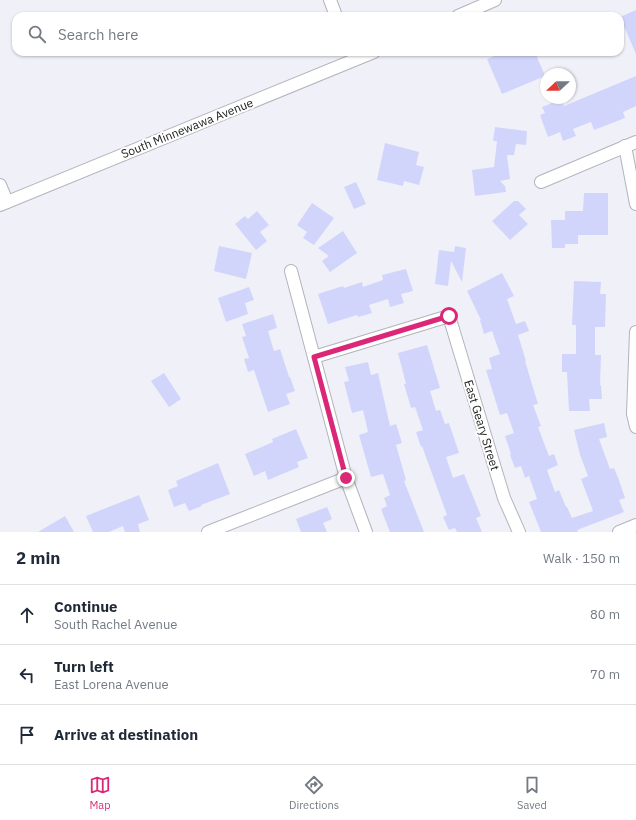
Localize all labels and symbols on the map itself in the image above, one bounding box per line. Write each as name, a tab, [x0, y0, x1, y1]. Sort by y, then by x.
north arrow	[540, 68, 576, 104]
street label: South Minnewawa Avenue	[119, 94, 256, 161]
route start	[440, 307, 458, 325]
street label: East Geary Street	[461, 378, 503, 472]
route end	[337, 469, 355, 487]

